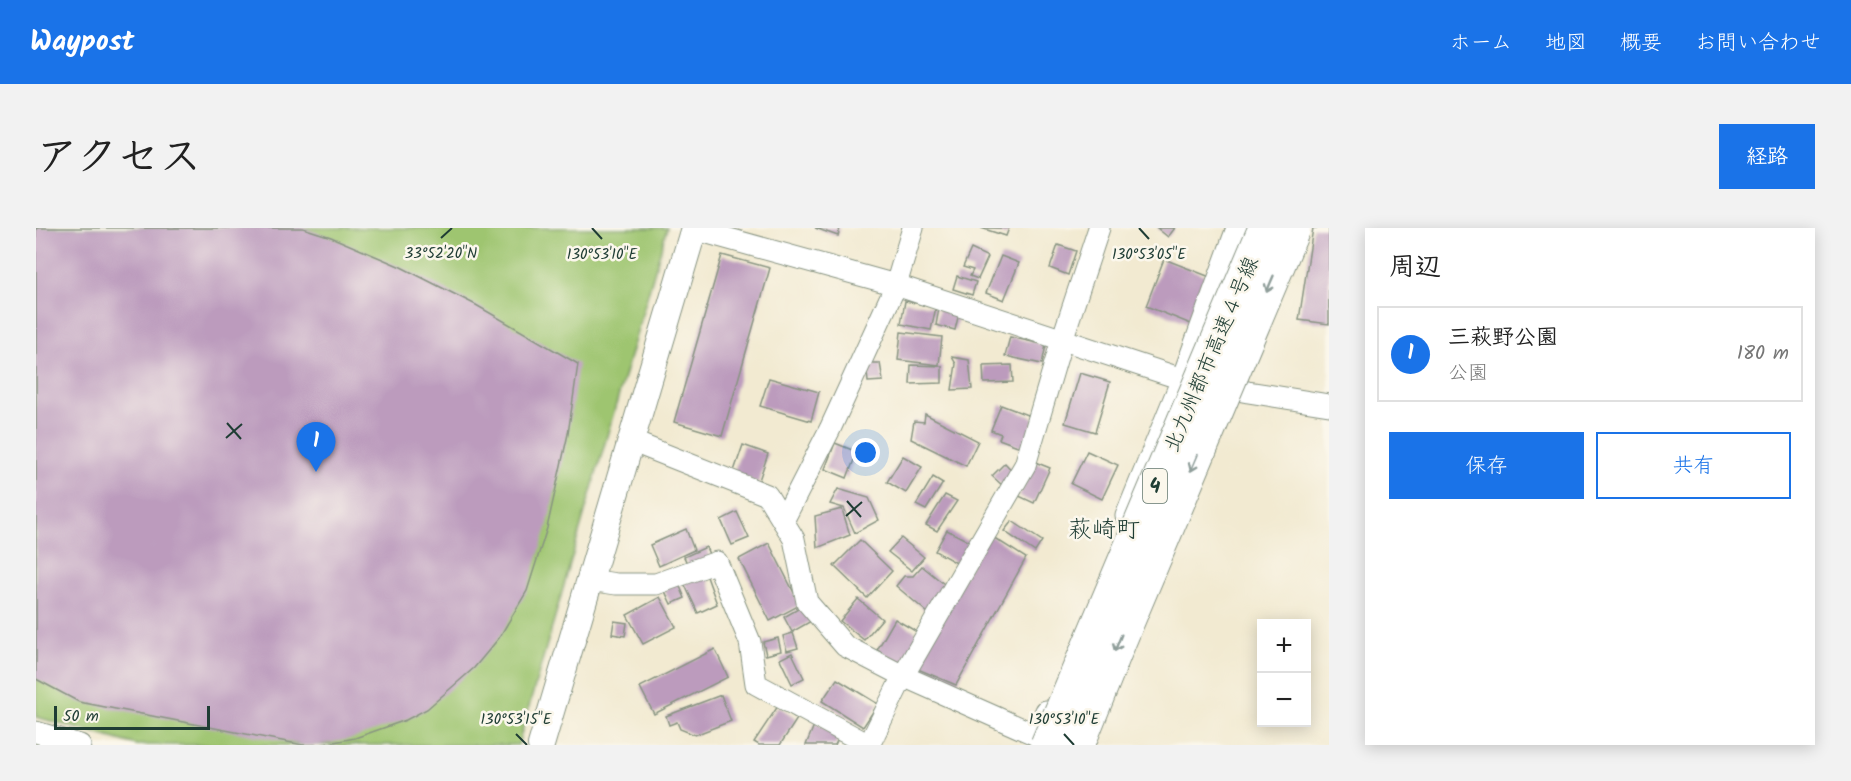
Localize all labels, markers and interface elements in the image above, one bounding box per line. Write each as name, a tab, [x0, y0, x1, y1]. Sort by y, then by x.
text: Waypost	[30, 20, 134, 65]
text: ホーム	[1450, 27, 1512, 60]
text: 地図	[1545, 27, 1587, 60]
text: 概要	[1620, 27, 1662, 60]
text: お問い合わせ	[1695, 27, 1821, 60]
button: 経路	[1719, 124, 1815, 189]
text: アクセス	[36, 125, 201, 192]
text: 33°52'20"N	[405, 242, 477, 266]
text: 130°53'10"E	[567, 243, 639, 267]
text: 130°53'05"E	[1112, 243, 1187, 267]
text: 周辺	[1389, 247, 1441, 289]
street label: 北九州都市高速４号線	[1156, 251, 1269, 458]
one-way arrow	[1264, 274, 1275, 292]
text: 三萩野公園	[1448, 321, 1558, 356]
text: 1	[1407, 338, 1414, 370]
text: 180 m	[1737, 338, 1789, 370]
text: 公園	[1448, 358, 1488, 390]
pin: 1	[296, 422, 336, 472]
button: 保存	[1389, 432, 1584, 499]
button: 共有	[1596, 432, 1791, 499]
your location	[851, 438, 880, 467]
one-way arrow	[1188, 454, 1199, 472]
road number: 4	[1143, 469, 1167, 503]
district label: 萩崎町	[1068, 511, 1140, 550]
map controls	[1257, 619, 1311, 727]
button: +	[1257, 619, 1311, 673]
one-way arrow	[1112, 633, 1123, 652]
button: −	[1257, 673, 1311, 727]
scale bar	[54, 703, 210, 730]
text: 50 m	[63, 704, 99, 729]
text: 130°53'15"E	[480, 708, 553, 732]
text: 130°53'10"E	[1029, 708, 1101, 732]

